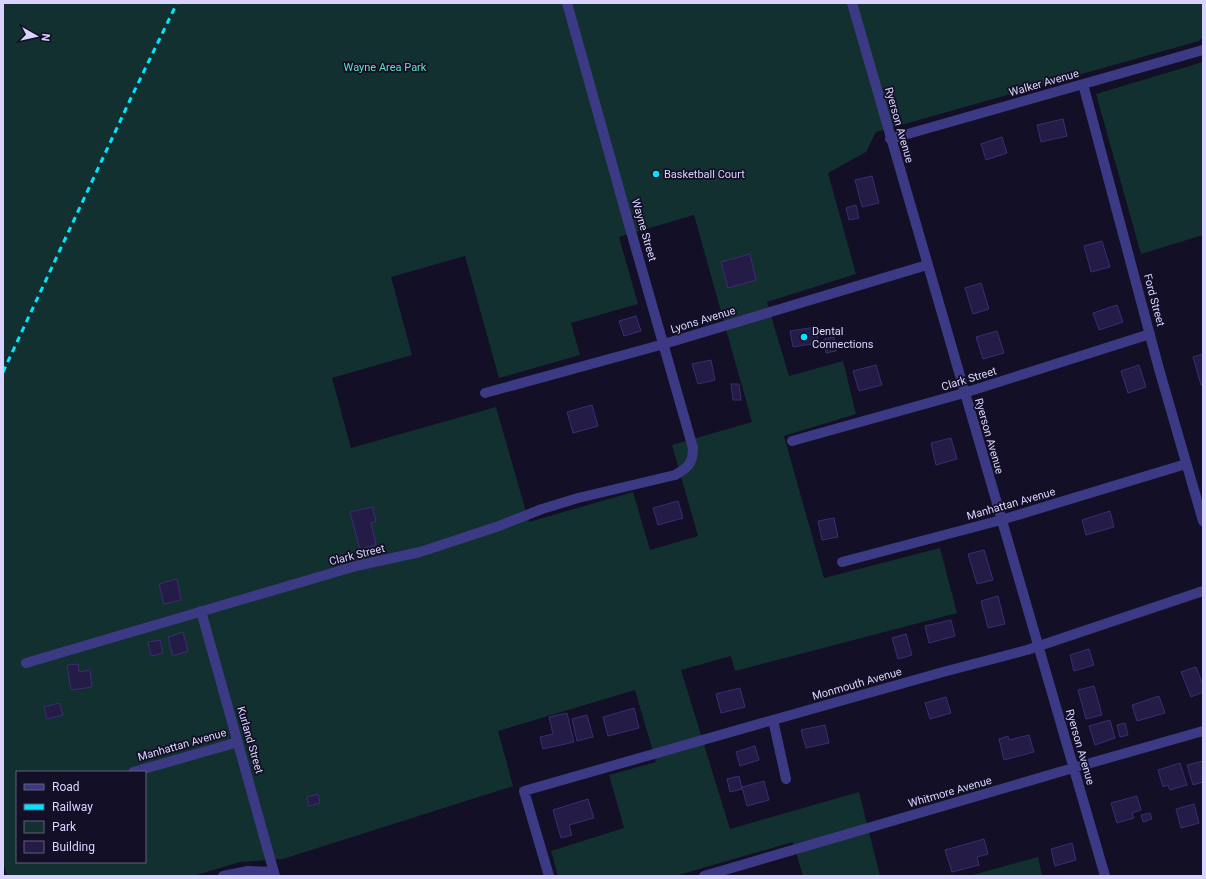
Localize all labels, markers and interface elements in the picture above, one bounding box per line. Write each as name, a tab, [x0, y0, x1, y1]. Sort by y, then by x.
north arrow	[16, 16, 56, 56]
text: N	[38, 33, 52, 42]
park label: Wayne Area Park	[344, 61, 427, 74]
street label: Walker Avenue	[1008, 67, 1081, 99]
street label: Ryerson Avenue	[882, 86, 916, 165]
place label: Basketball Court	[664, 168, 745, 181]
marker: Basketball Court	[651, 169, 661, 179]
street label: Wayne Street	[629, 197, 659, 263]
street label: Ford Street	[1141, 272, 1167, 328]
street label: Lyons Avenue	[669, 304, 737, 336]
place label: Dental Connections	[812, 325, 874, 351]
marker: Dental Connections	[799, 332, 809, 342]
street label: Clark Street	[940, 364, 998, 394]
street label: Ryerson Avenue	[972, 397, 1006, 476]
street label: Manhattan Avenue	[965, 485, 1057, 523]
street label: Clark Street	[328, 542, 387, 568]
street label: Monmouth Avenue	[811, 665, 903, 703]
street label: Kurland Street	[234, 705, 266, 775]
street label: Ryerson Avenue	[1063, 708, 1097, 787]
street label: Manhattan Avenue	[136, 726, 228, 764]
legend	[16, 771, 146, 863]
street label: Whitmore Avenue	[907, 774, 993, 810]
text: Road	[52, 780, 80, 794]
text: Railway	[52, 800, 93, 814]
text: Park	[52, 820, 77, 834]
text: Building	[52, 840, 95, 854]

